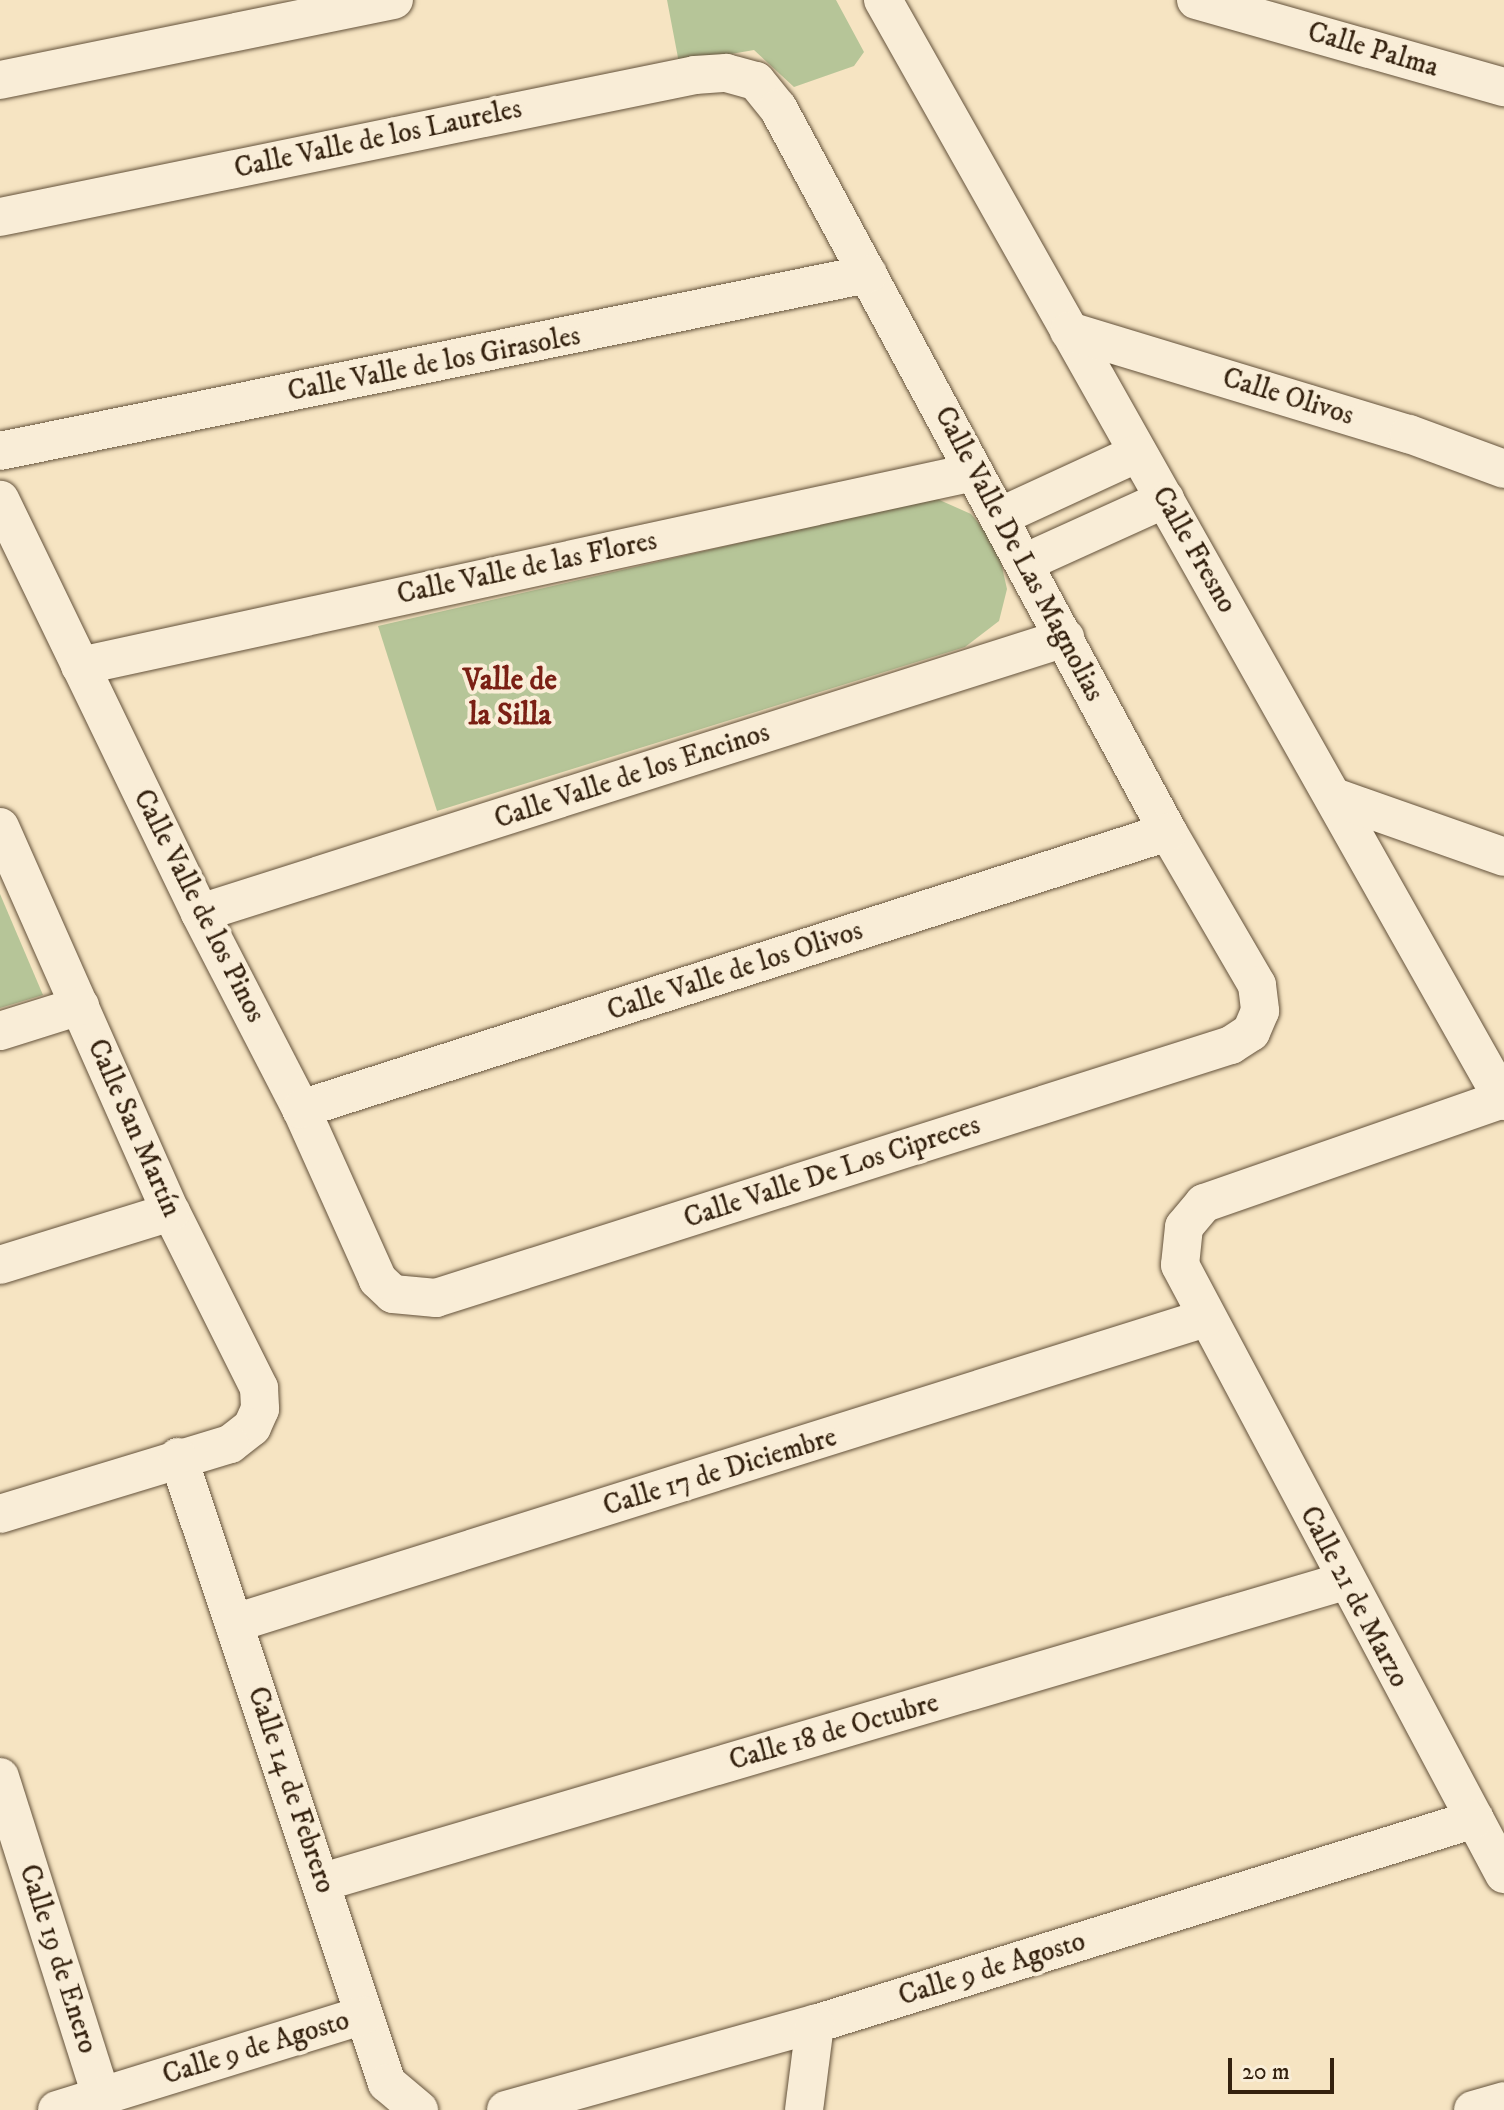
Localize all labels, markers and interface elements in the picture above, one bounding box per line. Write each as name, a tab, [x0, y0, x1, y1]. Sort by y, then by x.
street label: Calle Palma	[1304, 15, 1442, 85]
street label: Calle Valle de los Laureles	[231, 92, 525, 186]
street label: Calle Valle de los Girasoles	[285, 319, 583, 409]
street label: Calle Olivos	[1218, 361, 1358, 433]
street label: Calle Valle De Las Magnolias	[927, 401, 1111, 707]
street label: Calle Fresno	[1144, 481, 1244, 619]
street label: Calle Valle de las Flores	[394, 524, 660, 612]
district label: Valle de la Silla	[463, 663, 557, 734]
street label: Calle Valle de los Encinos	[490, 716, 774, 836]
street label: Calle Valle de los Pinos	[126, 784, 272, 1028]
street label: Calle Valle de los Olivos	[603, 914, 867, 1028]
street label: Calle San Martín	[80, 1034, 188, 1222]
street label: Calle Valle De Los Cipreces	[680, 1108, 984, 1236]
street label: Calle 17 de Diciembre	[599, 1421, 841, 1523]
street label: Calle 21 de Marzo	[1292, 1501, 1416, 1693]
street label: Calle 14 de Febrero	[240, 1682, 342, 1898]
street label: Calle 18 de Octubre	[726, 1686, 942, 1778]
street label: Calle 19 de Enero	[12, 1860, 104, 2058]
street label: Calle 9 de Agosto	[895, 1925, 1089, 2013]
street label: Calle 9 de Agosto	[159, 2004, 353, 2092]
scale bar	[1232, 2042, 1338, 2092]
text: 20 m	[1242, 2057, 1290, 2087]

